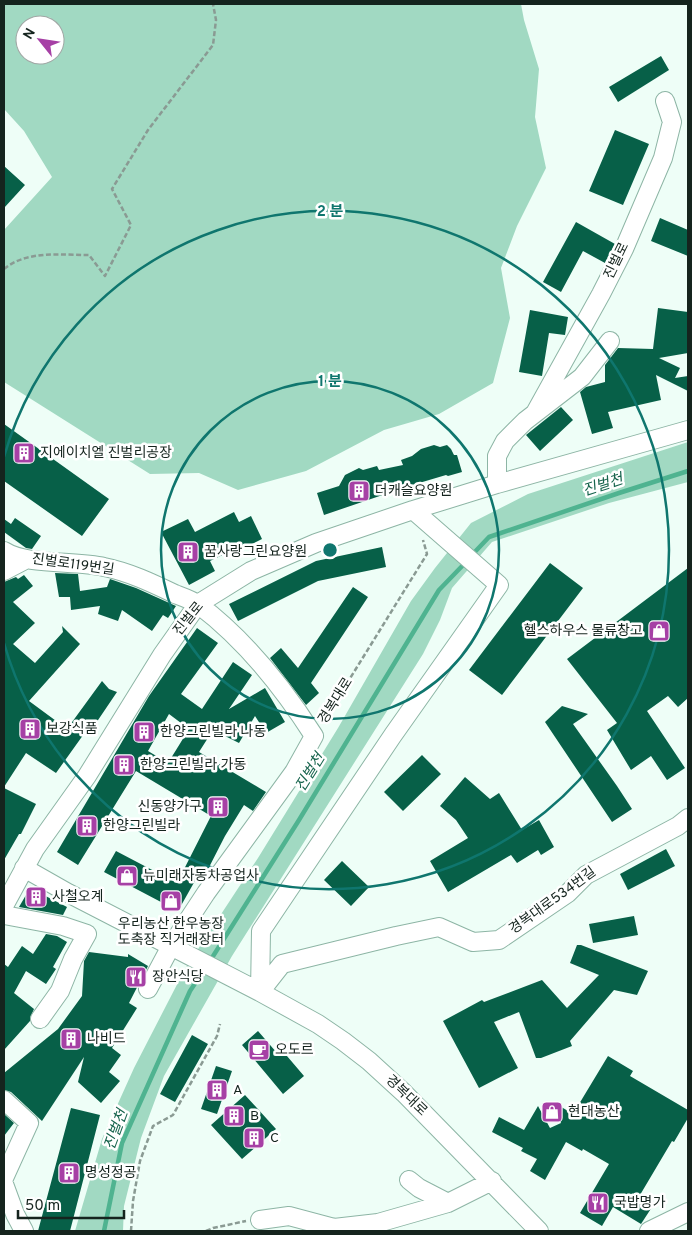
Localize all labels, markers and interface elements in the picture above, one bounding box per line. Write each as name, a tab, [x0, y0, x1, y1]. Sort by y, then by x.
north arrow	[15, 15, 65, 65]
text: N	[20, 26, 40, 43]
text: 2 분	[317, 203, 344, 222]
street label: 진벌로	[601, 240, 633, 282]
text: 1 분	[318, 373, 342, 392]
building icon: 지에이치엘 진벌리공장	[12, 441, 36, 465]
place label: 지에이치엘 진벌리공장	[40, 445, 172, 462]
water label: 진벌천	[580, 470, 628, 501]
building icon: 더캐슬요양원	[347, 479, 371, 503]
place label: 더캐슬요양원	[375, 483, 452, 500]
building icon: 꿈사랑그린요양원	[176, 540, 200, 564]
centre of rings	[321, 541, 339, 559]
place label: 꿈사랑그린요양원	[204, 544, 307, 561]
street label: 진벌로119번길	[31, 551, 115, 579]
street label: 진벌로	[170, 599, 208, 639]
shop icon: 헬스하우스 물류창고	[647, 619, 671, 643]
place label: 헬스하우스 물류창고	[524, 622, 643, 640]
street label: 경복대로	[315, 675, 357, 727]
building icon: 보강식품	[18, 717, 42, 741]
building icon: 한양그린빌라 나동	[132, 720, 156, 744]
place label: 보강식품	[46, 721, 98, 738]
place label: 한양그린빌라 나동	[160, 724, 266, 741]
water label: 진벌천	[292, 749, 331, 796]
building icon: 한양그린빌라 가동	[112, 753, 136, 777]
place label: 한양그린빌라 가동	[140, 757, 246, 774]
building icon: 신동양가구	[206, 795, 230, 819]
place label: 신동양가구	[138, 799, 202, 816]
building icon: 한양그린빌라	[75, 814, 99, 838]
place label: 한양그린빌라	[103, 818, 180, 835]
shop icon: 뉴미래자동차공업사	[115, 864, 139, 888]
street label: 경복대로534번길	[506, 864, 600, 938]
place label: 뉴미래자동차공업사	[143, 868, 259, 885]
building icon: 사철오계	[24, 885, 48, 909]
place label: 사철오계	[52, 889, 104, 906]
shop icon: 우리농산 한우농장 도축장 직거래장터	[159, 889, 183, 913]
place label: 우리농산 한우농장 도축장 직거래장터	[118, 916, 224, 949]
restaurant icon: 장안식당	[124, 965, 148, 989]
place label: 장안식당	[152, 969, 204, 986]
building icon: 나비드	[59, 1027, 83, 1051]
place label: 나비드	[87, 1031, 126, 1048]
cafe icon: 오도르	[247, 1038, 271, 1062]
place label: 오도르	[275, 1042, 314, 1059]
street label: 경복대로	[382, 1072, 431, 1120]
building icon: A	[205, 1078, 229, 1102]
place label: A	[233, 1082, 243, 1099]
shop icon: 현대농산	[540, 1100, 564, 1124]
place label: 현대농산	[568, 1103, 620, 1121]
building icon: B	[222, 1104, 246, 1128]
water label: 진벌천	[101, 1105, 134, 1153]
place label: B	[250, 1108, 259, 1125]
building icon: C	[242, 1126, 266, 1150]
place label: C	[270, 1130, 279, 1147]
building icon: 명성정공	[57, 1161, 81, 1185]
place label: 명성정공	[85, 1165, 137, 1182]
scale bar	[18, 1188, 124, 1220]
restaurant icon: 국밥명가	[586, 1191, 610, 1215]
place label: 국밥명가	[614, 1195, 666, 1212]
text: 50 m	[25, 1197, 60, 1216]

